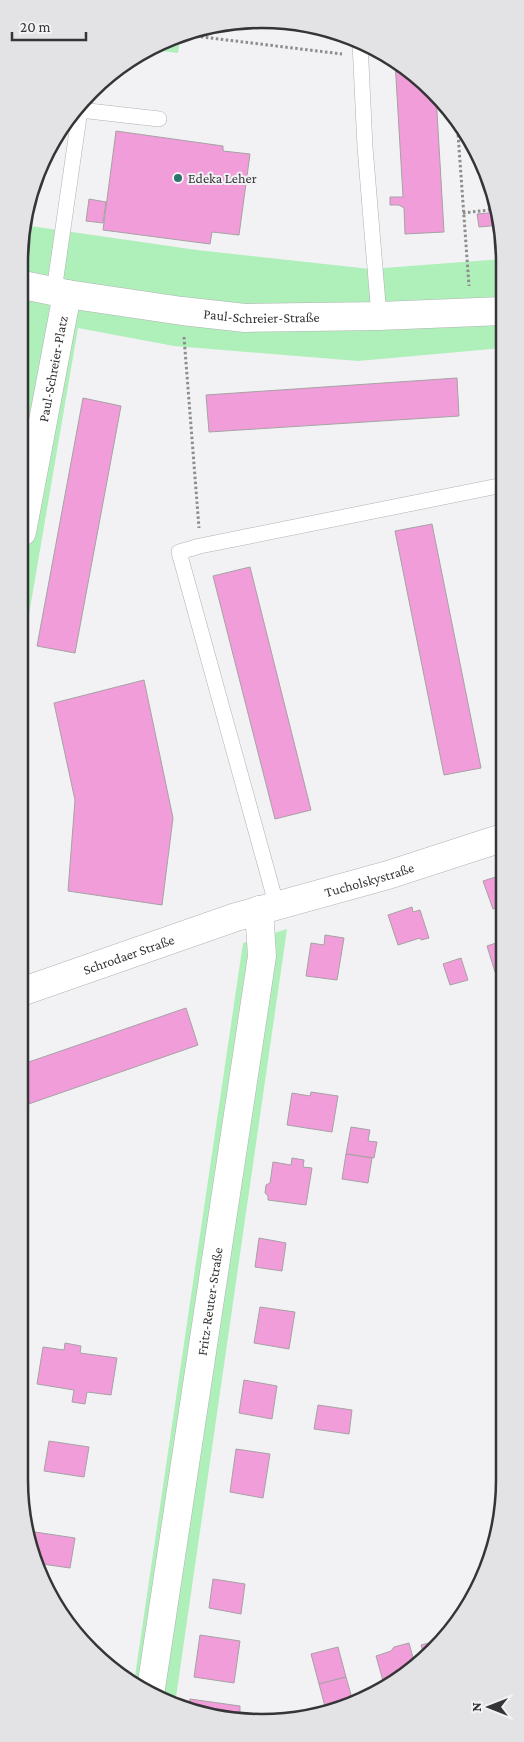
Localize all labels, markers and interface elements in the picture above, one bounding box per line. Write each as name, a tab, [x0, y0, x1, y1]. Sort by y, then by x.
scale bar	[12, 10, 86, 42]
text: 20 m	[20, 19, 51, 35]
place label: Edeka Leher	[188, 170, 257, 186]
marker: Edeka Leher	[172, 172, 184, 184]
street label: Paul-Schreier-Straße	[203, 305, 320, 326]
street label: Paul-Schreier-Platz	[35, 314, 71, 423]
street label: Tucholskystraße	[323, 859, 416, 900]
street label: Schrodaer Straße	[81, 931, 176, 978]
street label: Fritz-Reuter-Straße	[194, 1246, 226, 1357]
north arrow	[464, 1682, 514, 1732]
text: N	[468, 1702, 484, 1712]

